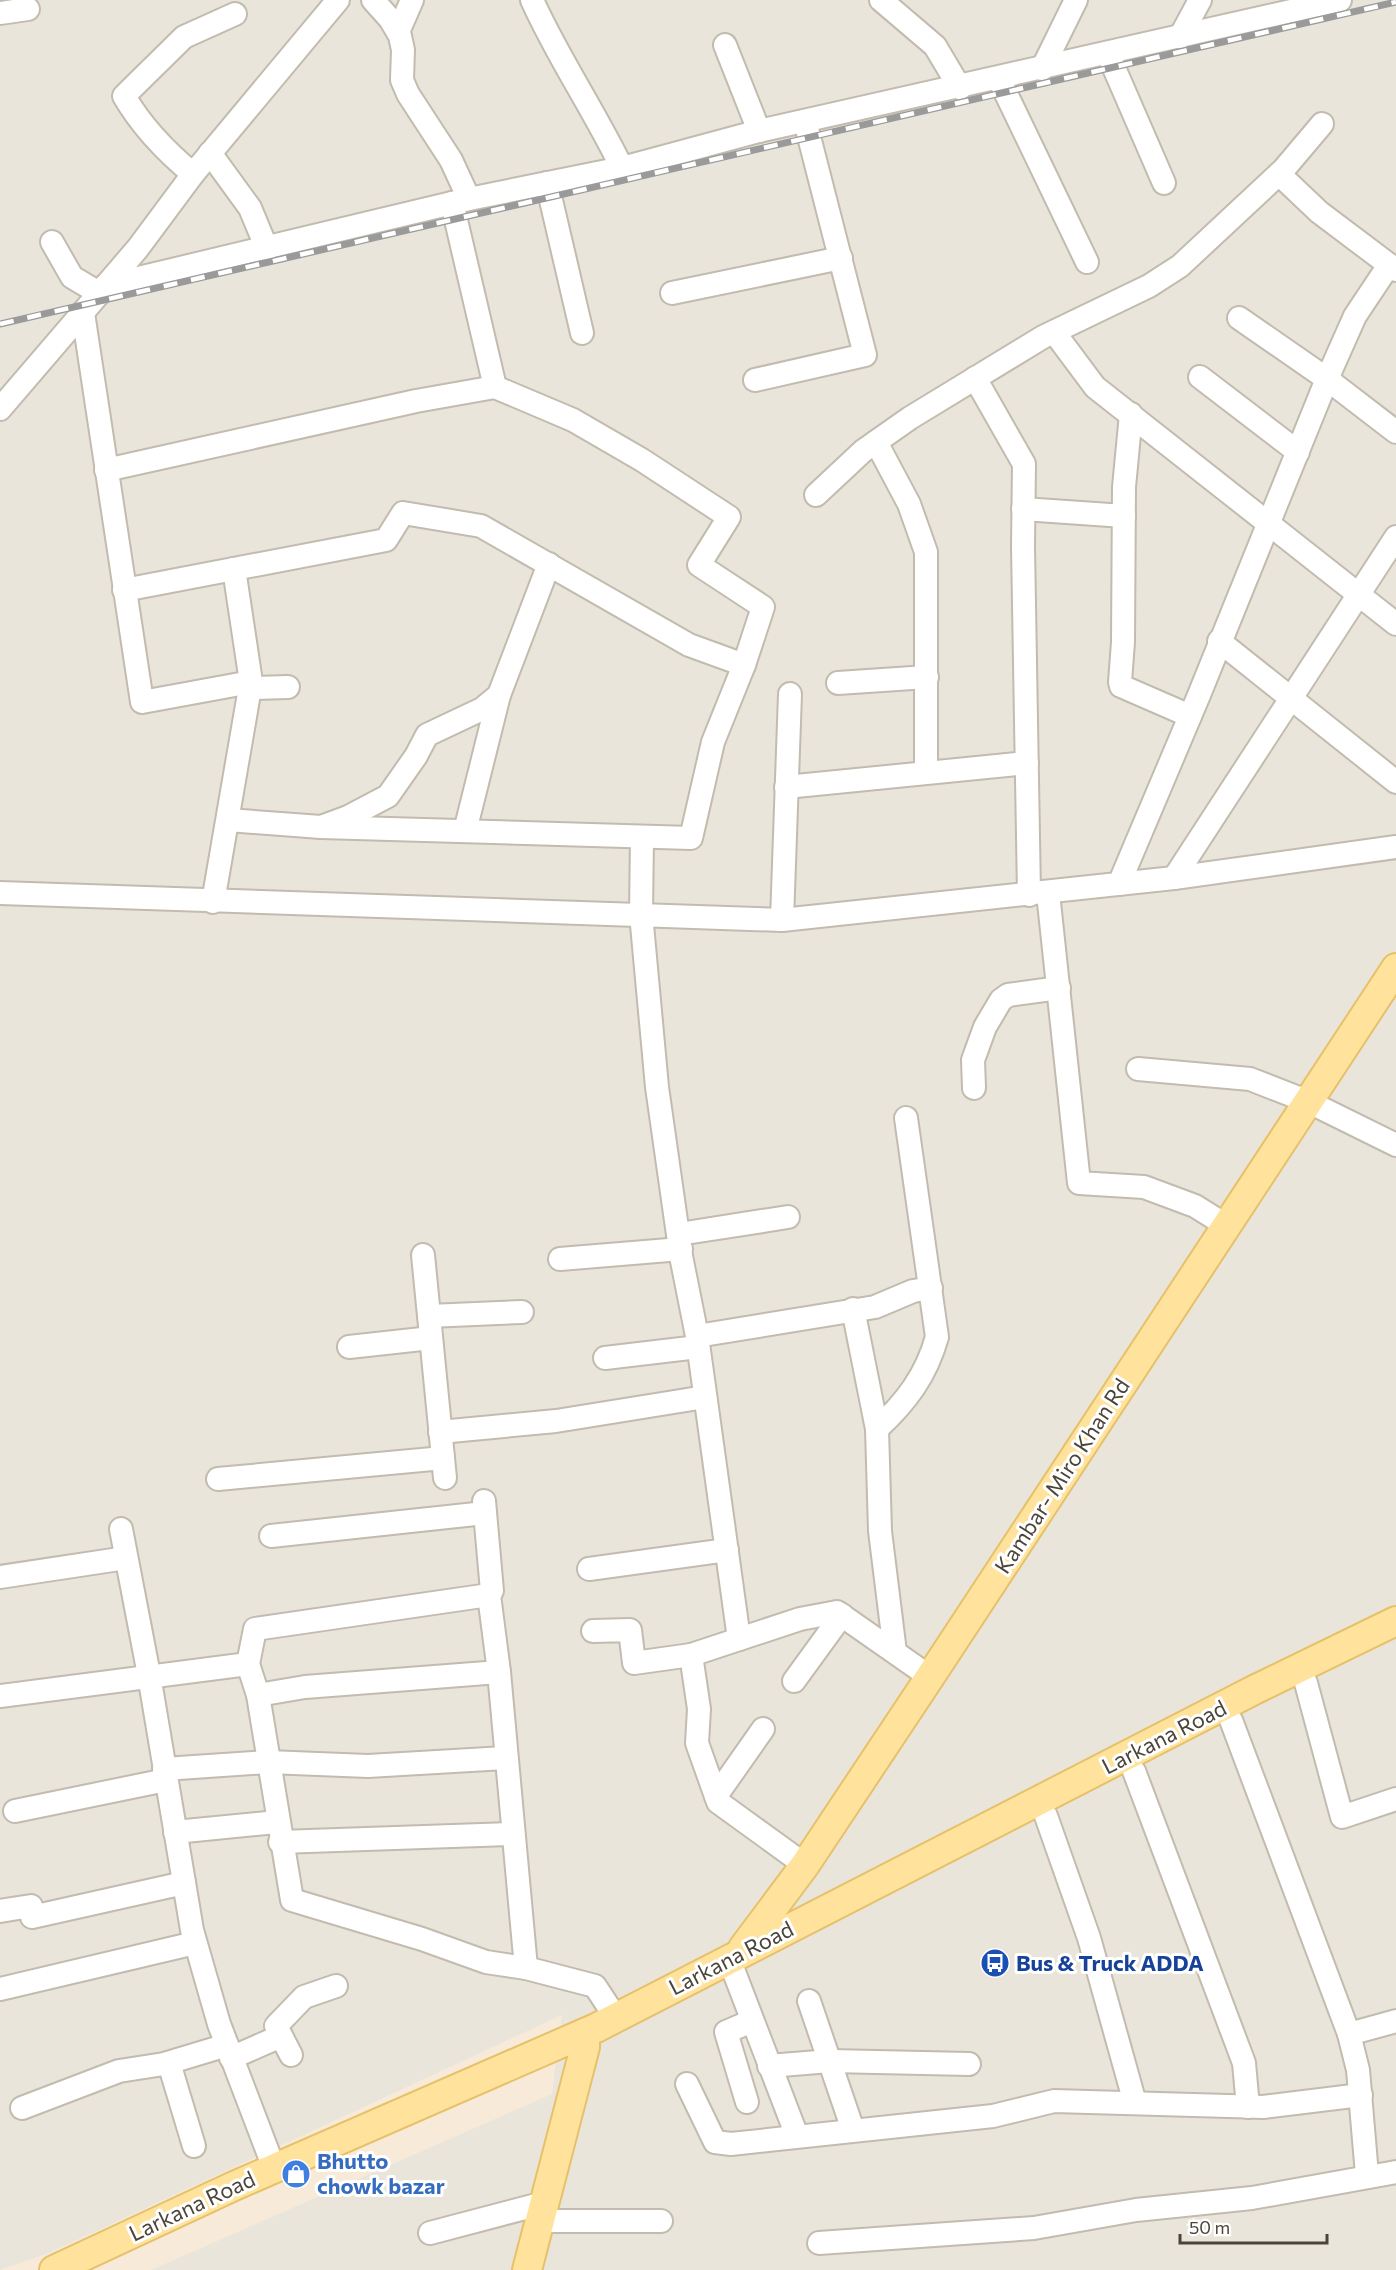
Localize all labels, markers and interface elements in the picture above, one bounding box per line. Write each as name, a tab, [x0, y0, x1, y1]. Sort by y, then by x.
street label: Kambar- Miro Khan Rd	[988, 1373, 1135, 1578]
street label: Larkana Road	[1097, 1694, 1231, 1779]
street label: Larkana Road	[664, 1915, 798, 2000]
bus stop icon: Bus & Truck ADDA	[979, 1947, 1011, 1979]
place label: Bus & Truck ADDA	[1016, 1949, 1204, 1976]
place label: Bhutto chowk bazar	[317, 2147, 445, 2199]
shop icon: Bhutto chowk bazar	[280, 2158, 312, 2190]
street label: Larkana Road	[124, 2165, 259, 2247]
scale bar	[1180, 2207, 1327, 2245]
text: 50 m	[1189, 2216, 1230, 2238]

